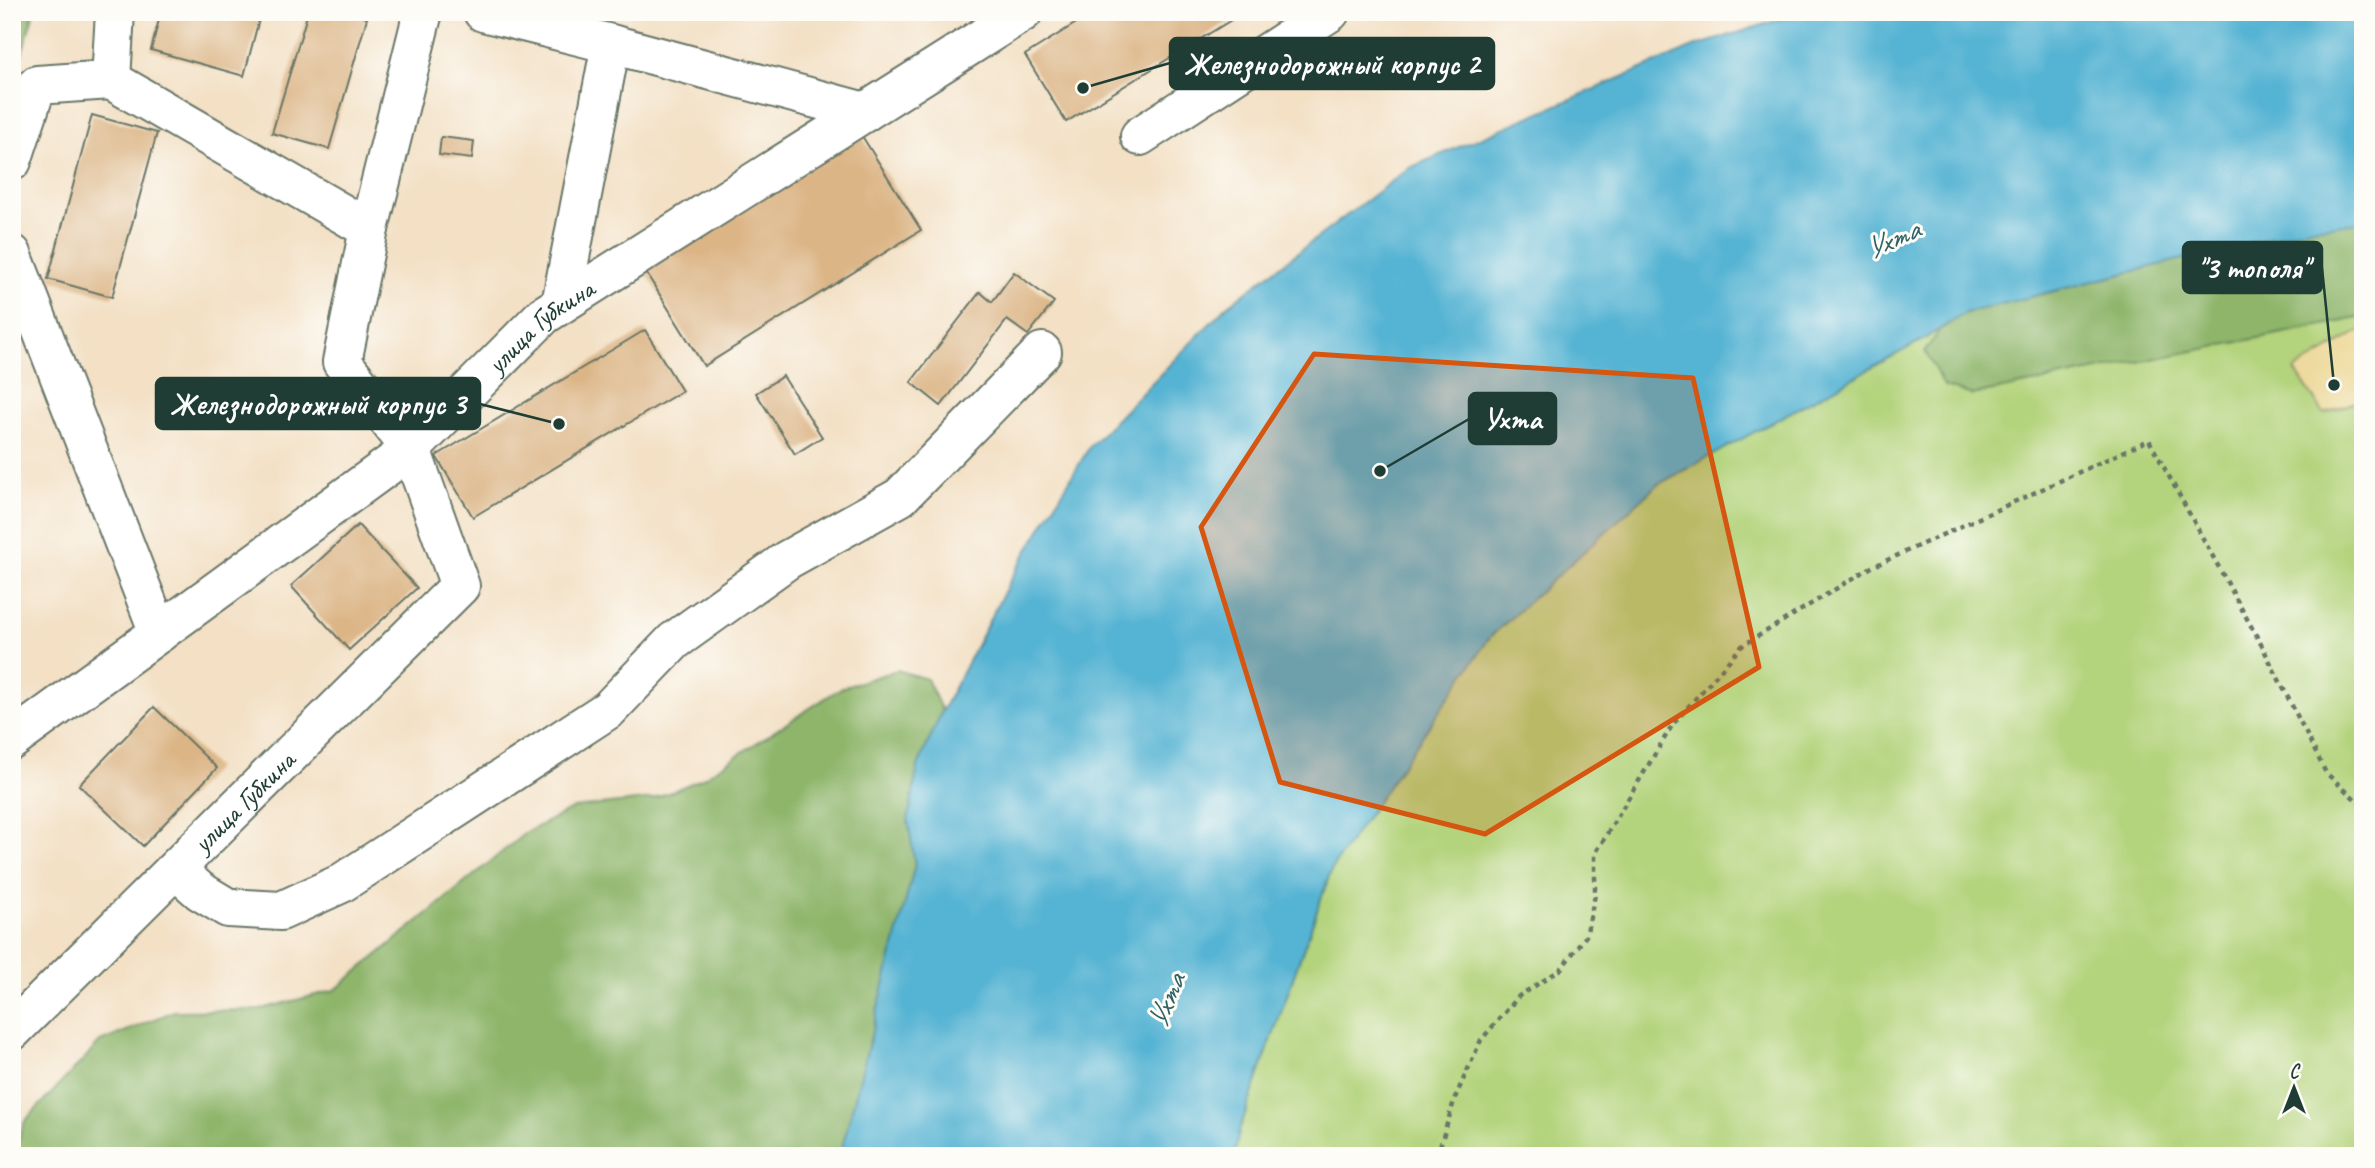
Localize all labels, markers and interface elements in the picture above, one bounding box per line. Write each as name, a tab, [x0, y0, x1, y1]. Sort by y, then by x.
callout: Железнодорожный корпус 2	[1170, 38, 1494, 89]
text: Железнодорожный корпус 2	[1184, 45, 1482, 84]
water label: Ухта	[1859, 209, 1928, 268]
callout: "3 тополя"	[2183, 242, 2322, 293]
text: "3 тополя"	[2198, 249, 2315, 287]
street label: улица Губкина	[478, 270, 603, 382]
callout: Железнодорожный корпус 3	[156, 378, 480, 429]
text: Железнодорожный корпус 3	[170, 385, 468, 424]
callout: Ухта	[1469, 393, 1556, 444]
text: Ухта	[1483, 400, 1544, 438]
street label: улица Губкина	[184, 741, 304, 861]
water label: Ухта	[1138, 965, 1195, 1034]
north arrow	[2260, 1052, 2330, 1122]
text: С	[2289, 1060, 2301, 1084]

